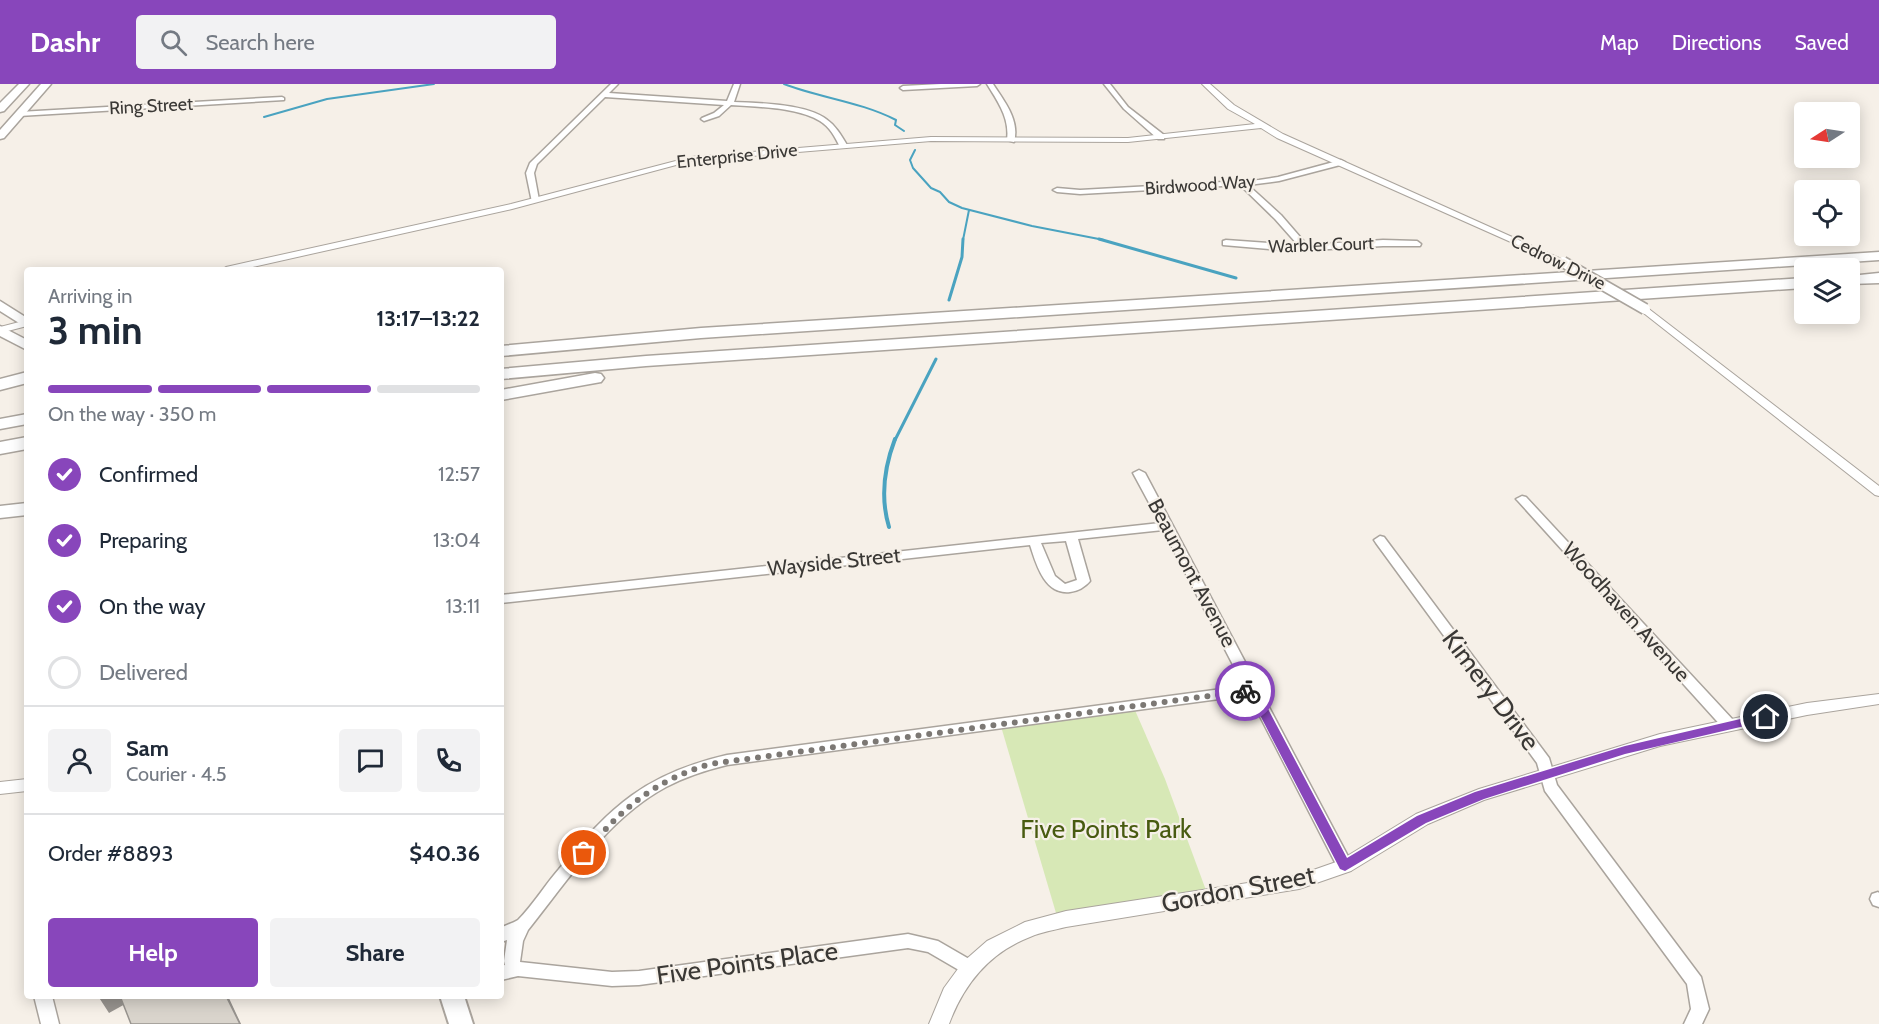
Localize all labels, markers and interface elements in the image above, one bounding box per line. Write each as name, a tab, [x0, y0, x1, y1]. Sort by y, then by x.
search box	[136, 15, 556, 69]
text: Dashr	[30, 25, 100, 59]
icon: search	[157, 26, 190, 59]
text: Search here	[205, 29, 315, 56]
text: Map	[1600, 30, 1639, 55]
text: Directions	[1672, 30, 1761, 55]
text: Saved	[1794, 30, 1849, 55]
street label: Ring Street	[109, 93, 193, 119]
north arrow	[1794, 102, 1860, 168]
map controls	[1794, 102, 1860, 324]
street label: Enterprise Drive	[676, 139, 798, 173]
street label: Birdwood Way	[1144, 170, 1256, 200]
button: locate	[1794, 180, 1860, 246]
street label: Cedrow Drive	[1507, 230, 1609, 294]
street label: Warbler Court	[1268, 232, 1374, 258]
button: layers	[1794, 258, 1860, 324]
text: Arriving in	[48, 284, 132, 308]
text: 13:17–13:22	[376, 305, 480, 332]
text: 3 min	[48, 306, 143, 354]
text: On the way · 350 m	[48, 402, 216, 426]
icon: check	[48, 458, 81, 491]
text: Confirmed	[99, 461, 198, 488]
text: 12:57	[438, 462, 480, 486]
street label: Beaumont Avenue	[1143, 494, 1242, 651]
icon: check	[48, 524, 81, 557]
text: Preparing	[99, 527, 187, 554]
text: 13:04	[433, 528, 480, 552]
street label: Woodhaven Avenue	[1557, 537, 1696, 687]
street label: Wayside Street	[766, 542, 902, 581]
icon: check	[48, 590, 81, 623]
text: On the way	[99, 593, 206, 620]
text: 13:11	[445, 594, 480, 618]
street label: Kimery Drive	[1435, 623, 1547, 757]
text: Delivered	[99, 659, 188, 686]
courier	[1215, 661, 1275, 721]
icon: bike	[1229, 675, 1262, 708]
pin	[1740, 691, 1791, 742]
icon: home	[1749, 700, 1782, 733]
button: person	[48, 729, 111, 792]
button: chat	[339, 729, 402, 792]
button: phone	[417, 729, 480, 792]
text: Sam	[126, 735, 169, 762]
text: Courier · 4.5	[126, 762, 227, 786]
park label: Five Points Park	[1020, 813, 1192, 845]
pin	[558, 827, 609, 878]
icon: bag	[567, 836, 600, 869]
text: Order #8893	[48, 840, 173, 867]
text: $40.36	[409, 840, 480, 867]
street label: Gordon Street	[1159, 858, 1318, 920]
button: Help	[48, 918, 258, 987]
button: Share	[270, 918, 480, 987]
street label: Five Points Place	[654, 934, 840, 992]

